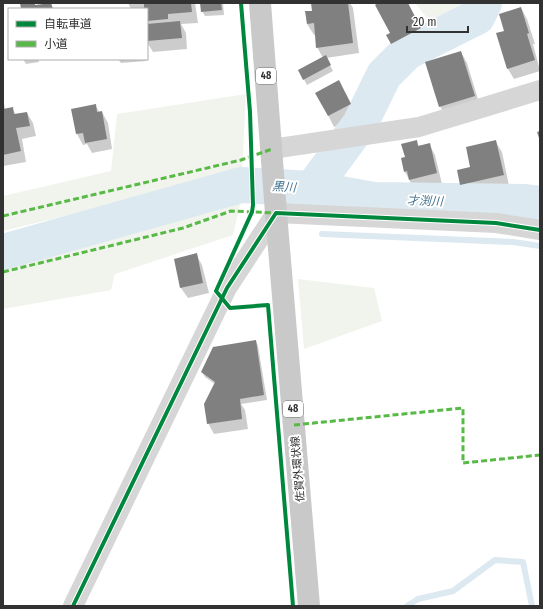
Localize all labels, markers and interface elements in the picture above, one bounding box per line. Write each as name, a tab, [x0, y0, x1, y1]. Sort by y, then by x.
legend	[8, 8, 148, 60]
scale bar	[407, 8, 468, 34]
text: 20 m	[413, 15, 437, 29]
text: 自転車道	[44, 17, 92, 31]
text: 小道	[44, 37, 68, 51]
road number: 48	[256, 68, 276, 84]
water label: 黒川	[272, 179, 298, 195]
water label: 才渕川	[407, 193, 445, 209]
road number: 48	[283, 401, 303, 417]
street label: 佐賀外環状線	[289, 436, 307, 502]

